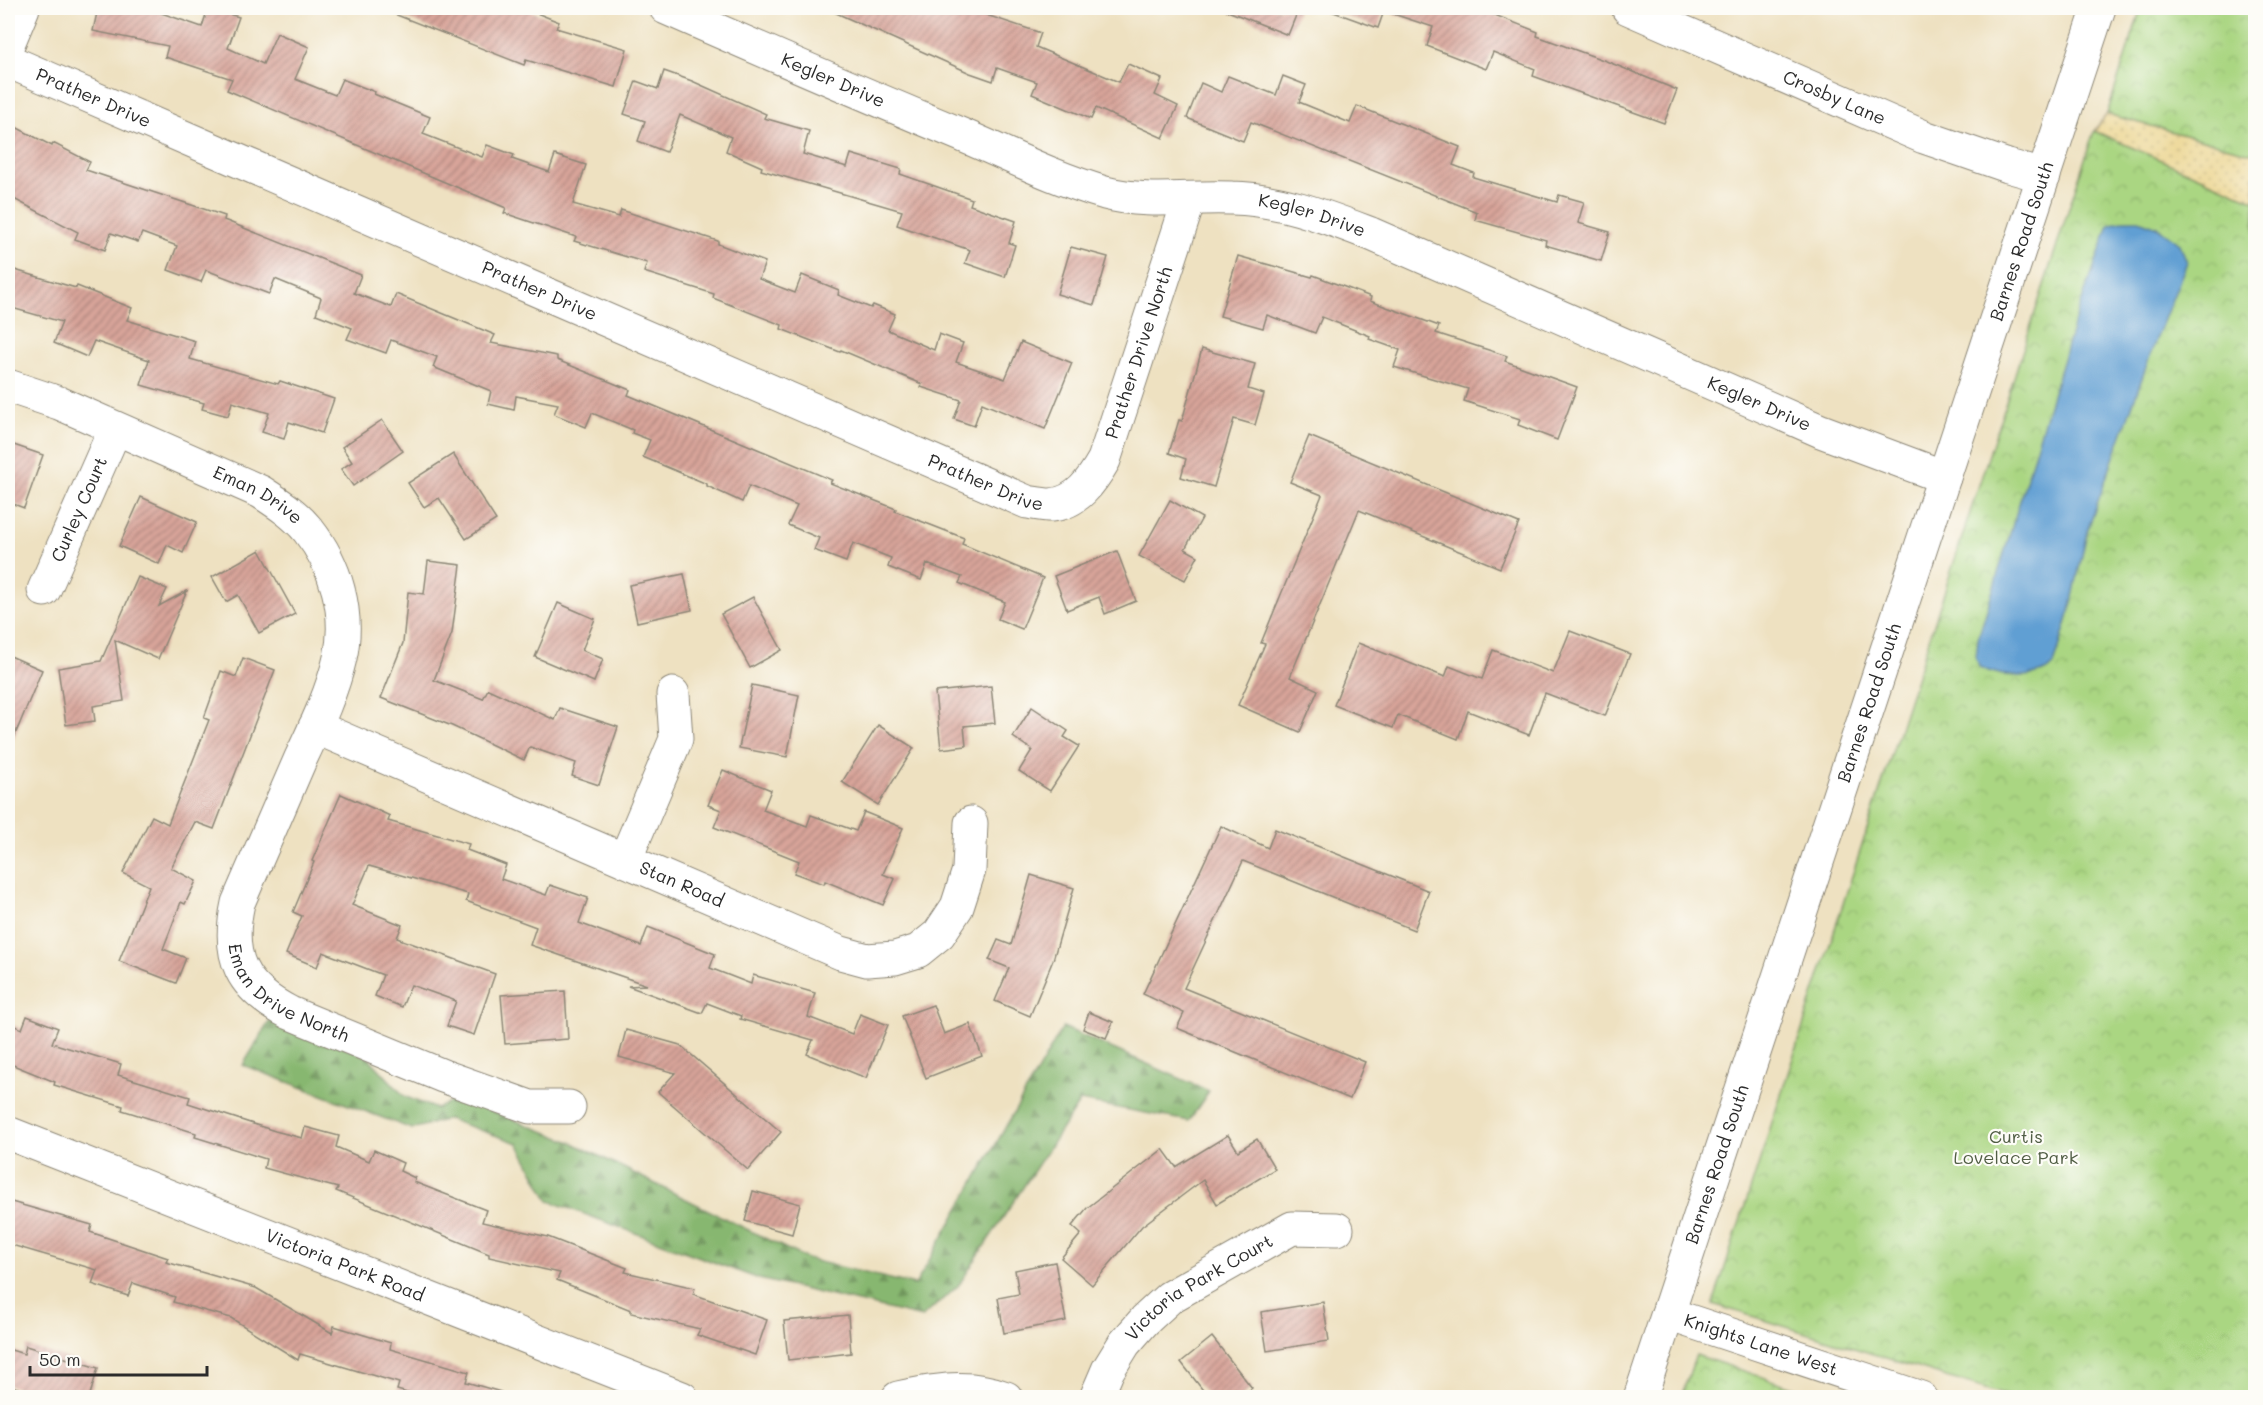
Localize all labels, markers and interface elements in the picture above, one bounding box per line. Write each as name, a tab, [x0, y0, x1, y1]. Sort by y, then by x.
street label: Kegler Drive	[778, 47, 889, 112]
street label: Prather Drive	[33, 62, 155, 132]
street label: Crosby Lane	[1780, 64, 1890, 130]
street label: Barnes Road South	[1983, 158, 2058, 324]
street label: Kegler Drive	[1257, 187, 1369, 242]
street label: Prather Drive	[479, 255, 601, 325]
street label: Prather Drive North	[1099, 263, 1177, 442]
street label: Kegler Drive	[1704, 370, 1815, 436]
street label: Prather Drive	[925, 448, 1045, 515]
street label: Curley Court	[45, 453, 112, 566]
street label: Eman Drive	[210, 459, 308, 529]
street label: Barnes Road South	[1831, 620, 1906, 785]
street label: Stan Road	[636, 855, 728, 912]
street label: Eman Drive North	[223, 942, 353, 1047]
street label: Barnes Road South	[1679, 1081, 1754, 1247]
park label: Curtis Lovelace Park	[1954, 1124, 2078, 1169]
street label: Victoria Park Road	[262, 1222, 428, 1307]
street label: Victoria Park Court	[1119, 1228, 1277, 1346]
street label: Knights Lane West	[1681, 1307, 1841, 1381]
scale bar	[30, 1339, 207, 1377]
text: 50 m	[39, 1347, 81, 1371]

